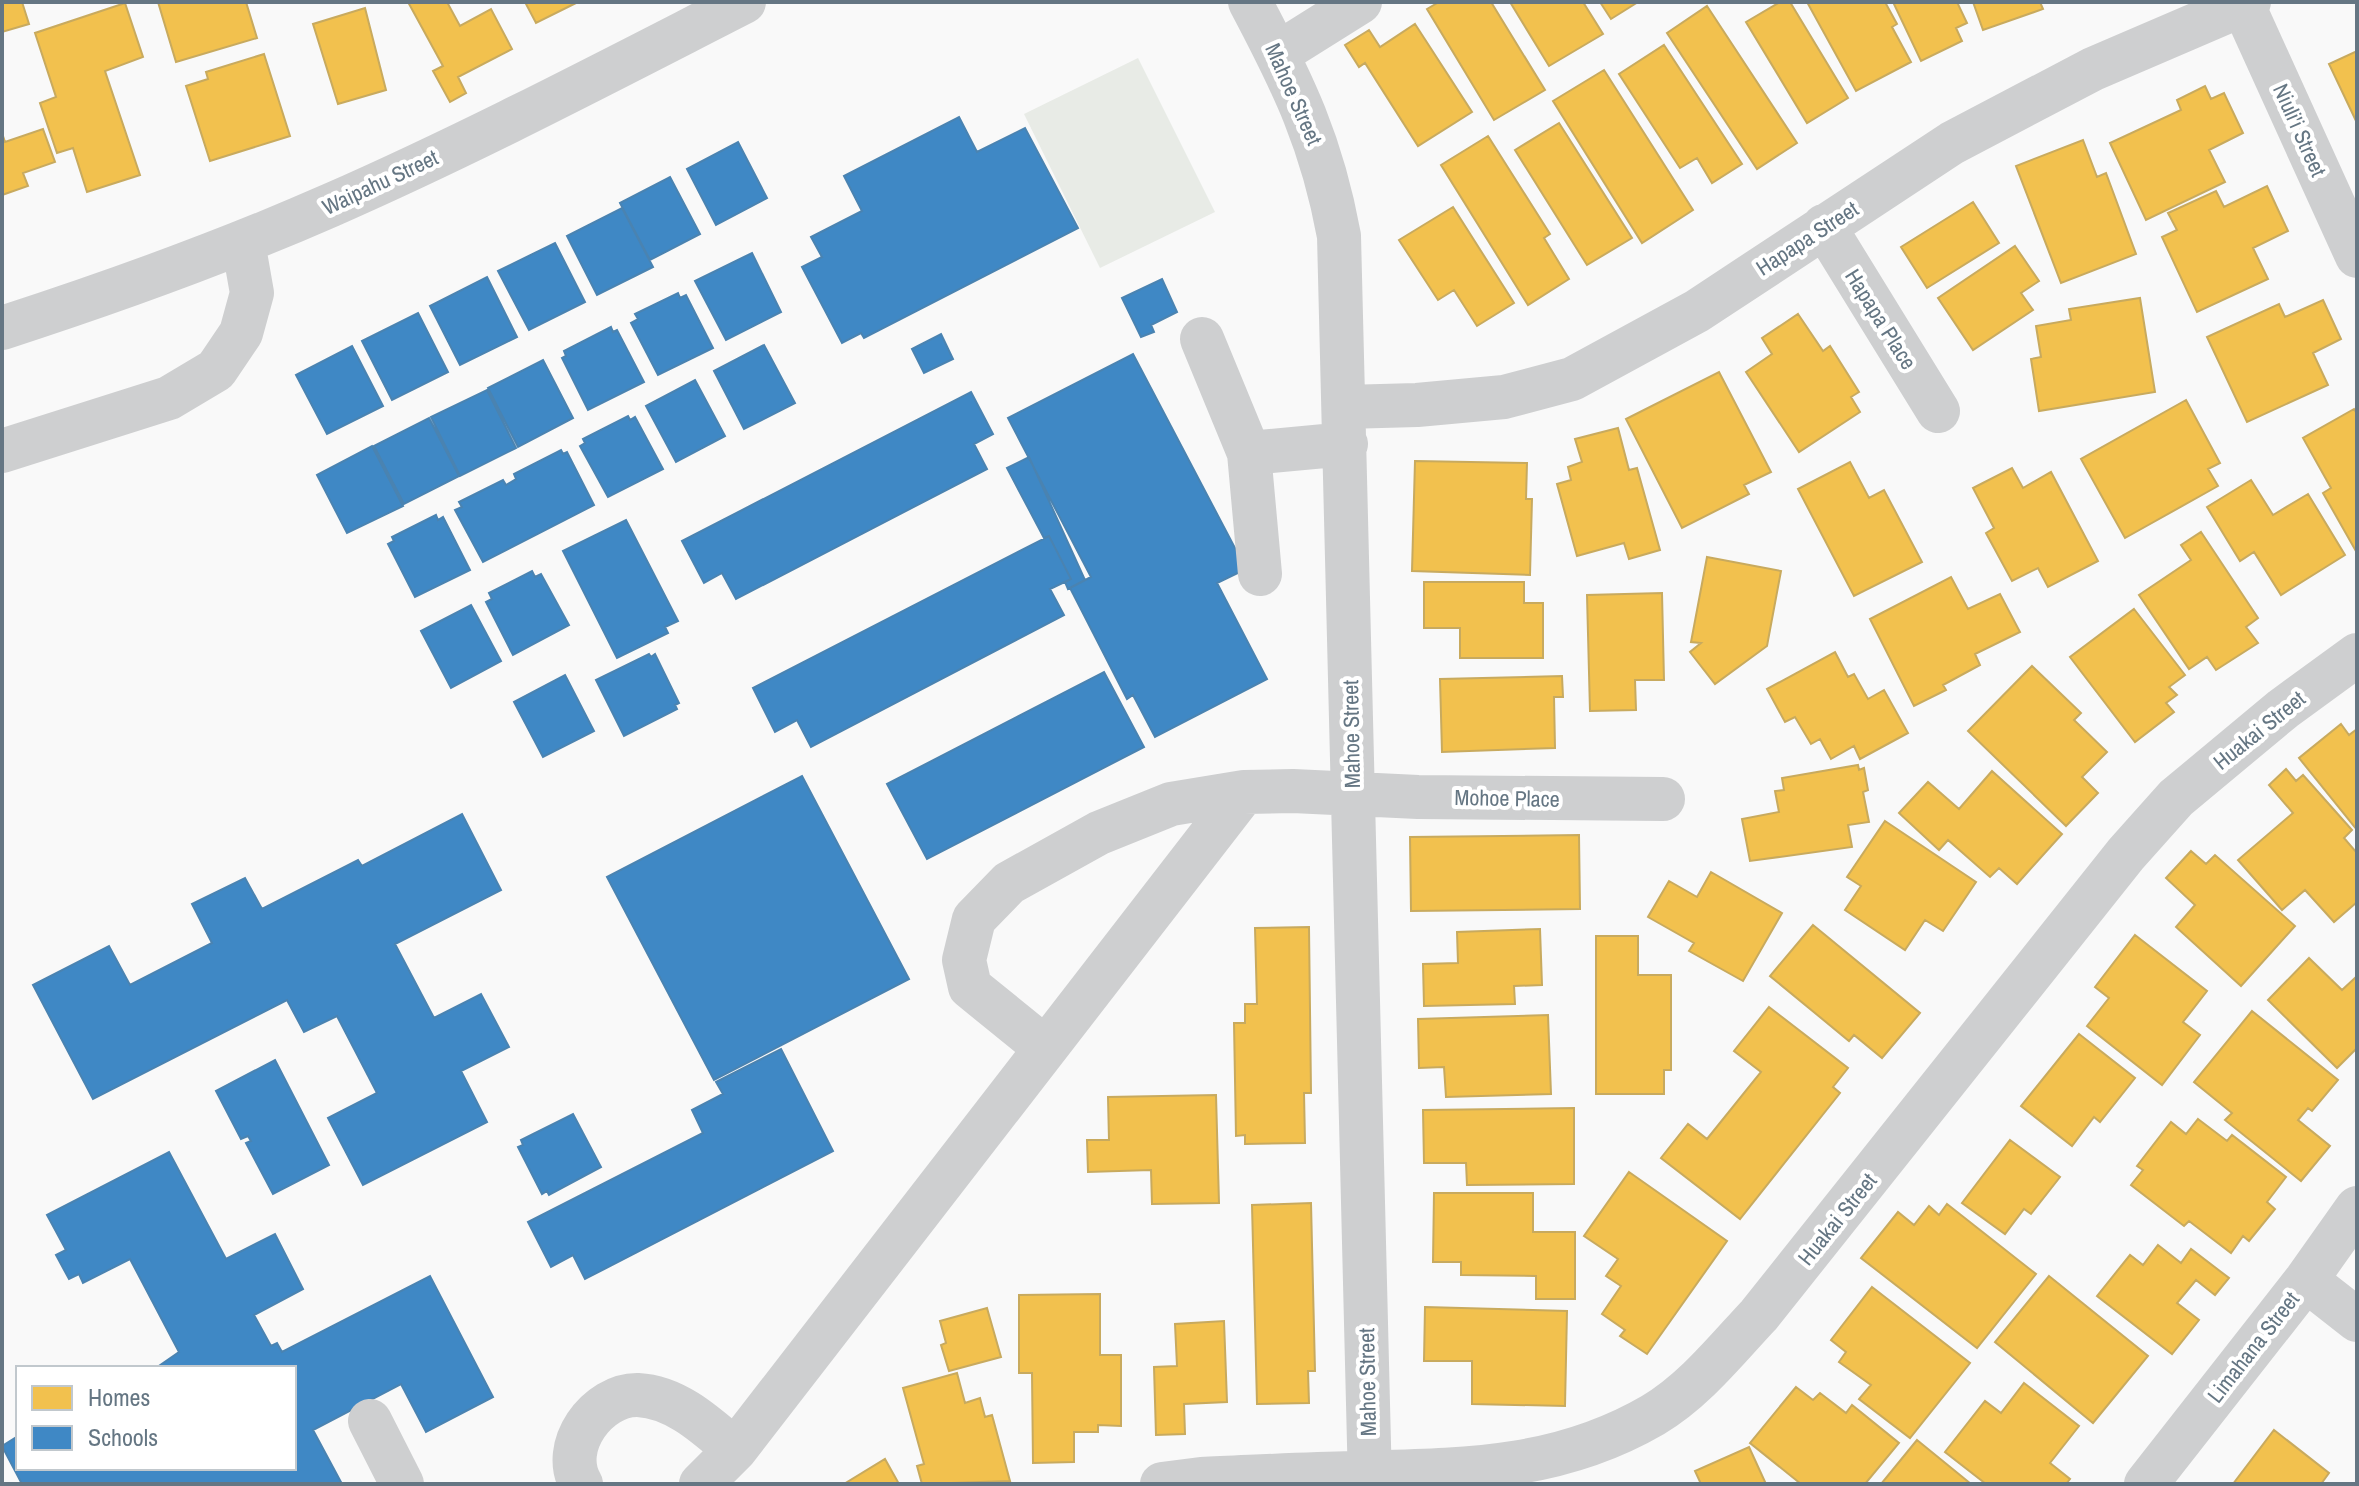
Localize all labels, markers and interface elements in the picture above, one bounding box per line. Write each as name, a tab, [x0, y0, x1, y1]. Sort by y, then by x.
street label: Mahoe Street	[1258, 38, 1330, 150]
street label: Niuli'i Street	[2266, 79, 2334, 181]
street label: Waipahu Street	[317, 142, 443, 222]
street label: Hapapa Street	[1750, 194, 1864, 282]
street label: Hapapa Place	[1838, 263, 1924, 375]
street label: Mahoe Street	[1335, 680, 1367, 788]
street label: Huakai Street	[2207, 684, 2311, 776]
street label: Mohoe Place	[1454, 782, 1560, 814]
street label: Huakai Street	[1791, 1167, 1883, 1271]
street label: Limahana Street	[2200, 1285, 2306, 1409]
street label: Mahoe Street	[1351, 1328, 1383, 1436]
legend	[16, 1366, 296, 1470]
text: Homes	[88, 1381, 150, 1413]
text: Schools	[88, 1421, 158, 1453]

